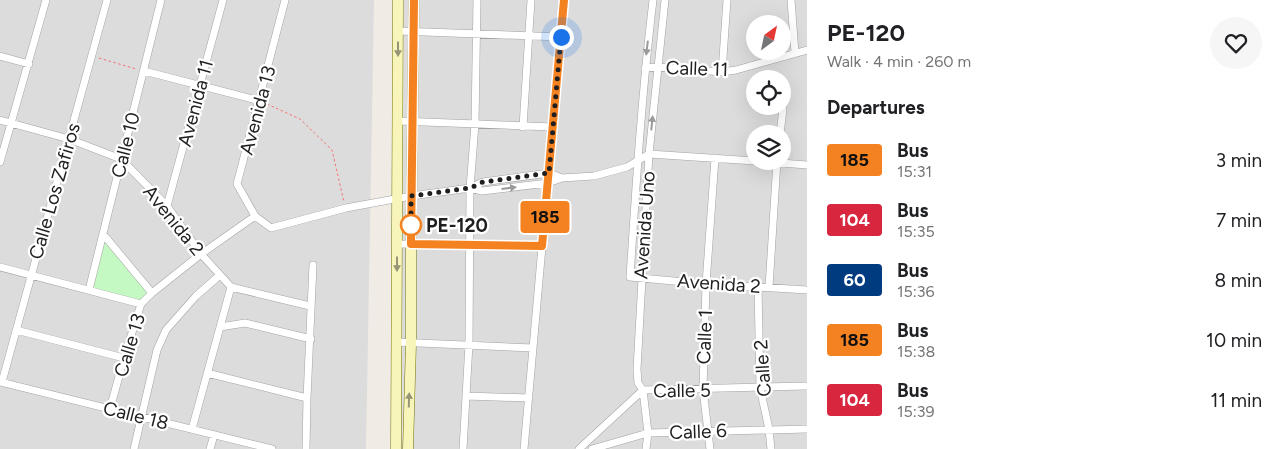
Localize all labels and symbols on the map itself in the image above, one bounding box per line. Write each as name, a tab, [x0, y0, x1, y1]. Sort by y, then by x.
north arrow	[746, 15, 791, 60]
your location	[549, 25, 574, 50]
one-way arrow	[394, 41, 402, 57]
one-way arrow	[643, 41, 651, 57]
street label: Calle 11	[665, 56, 729, 81]
street label: Avenida 11	[173, 57, 218, 149]
street label: Avenida 13	[235, 63, 280, 157]
street label: Calle 10	[106, 110, 145, 180]
one-way arrow	[648, 115, 656, 131]
street label: Calle Los Zafiros	[24, 120, 85, 262]
street label: Avenida Uno	[629, 170, 660, 280]
street label: Avenida 2	[138, 181, 209, 260]
one-way arrow	[501, 184, 517, 192]
line badge: 185	[516, 201, 574, 233]
marker: PE-120	[400, 214, 422, 236]
place label: PE-120	[426, 214, 488, 237]
one-way arrow	[393, 256, 401, 272]
street label: Avenida 2	[676, 269, 762, 298]
street label: Calle 1	[692, 309, 717, 365]
street label: Calle 13	[109, 311, 150, 380]
street label: Calle 2	[749, 339, 776, 397]
street label: Calle 5	[653, 378, 711, 403]
one-way arrow	[405, 392, 413, 408]
street label: Calle 18	[101, 396, 171, 435]
street label: Calle 6	[669, 419, 727, 444]

